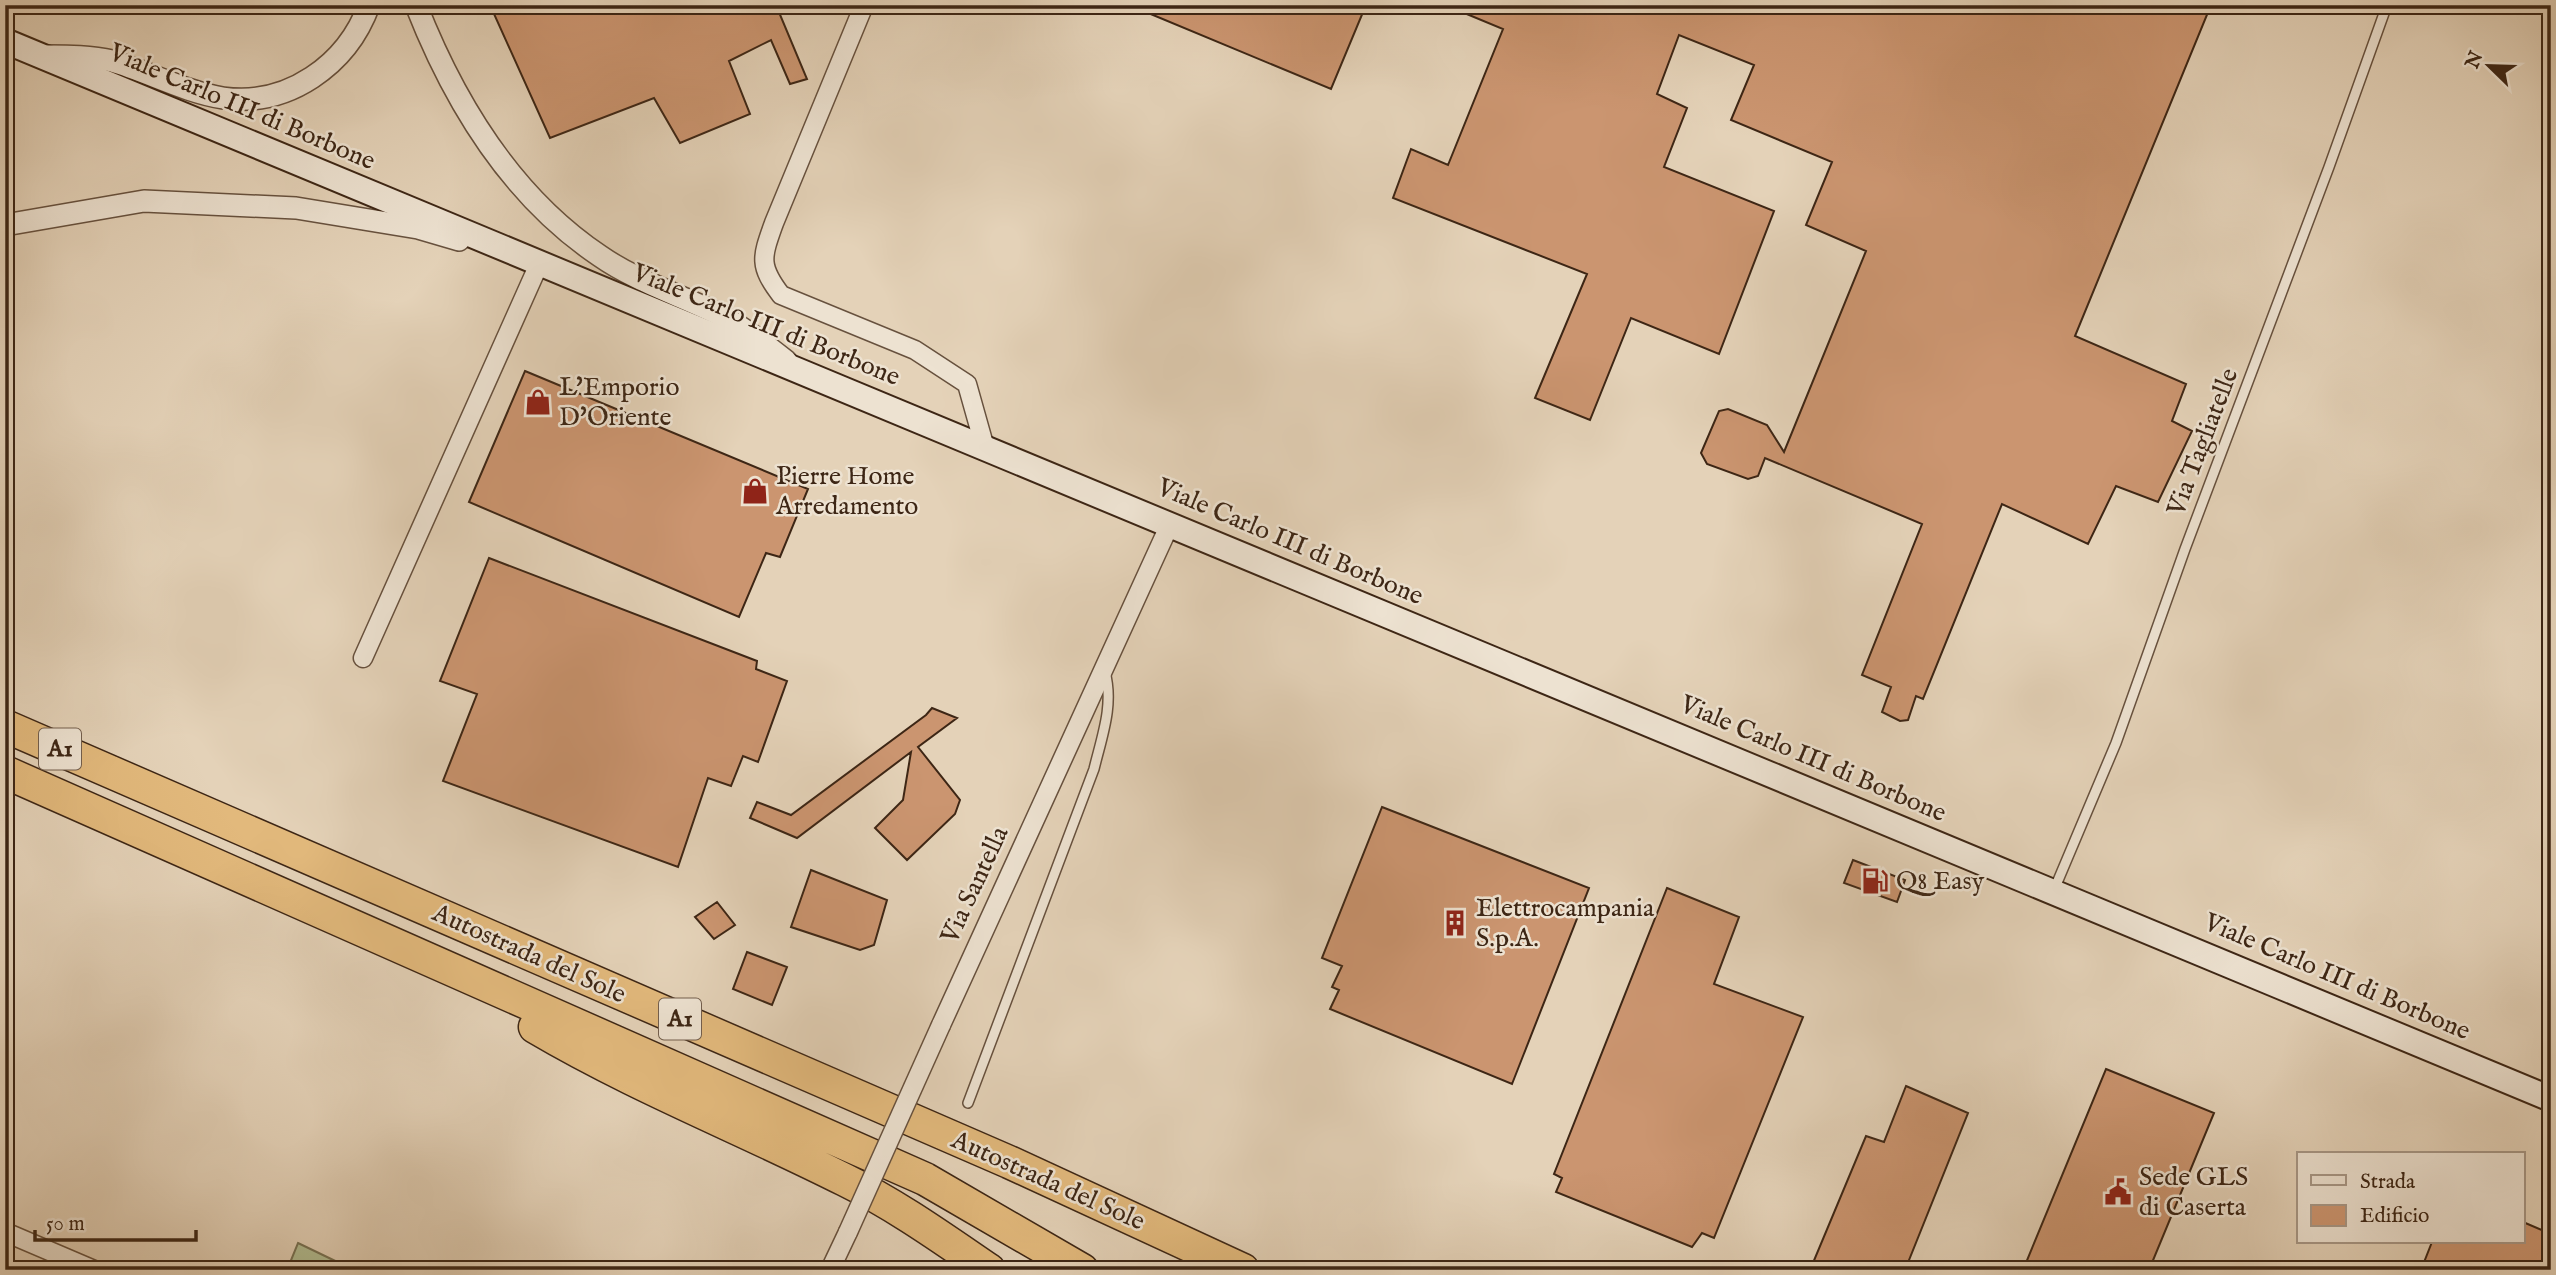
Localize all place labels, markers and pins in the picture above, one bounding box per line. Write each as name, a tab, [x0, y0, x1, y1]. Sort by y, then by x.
place label: L'Emporio D'Oriente	[559, 371, 679, 434]
shop icon: L'Emporio D'Oriente	[523, 387, 553, 417]
place label: Pierre Home Arredamento	[775, 460, 918, 523]
shop icon: Pierre Home Arredamento	[740, 476, 770, 506]
place label: Q8 Easy	[1896, 865, 1985, 898]
fuel station icon: Q8 Easy	[1860, 866, 1890, 896]
place label: Elettrocampania S.p.A.	[1476, 892, 1655, 955]
building icon: Elettrocampania S.p.A.	[1440, 908, 1470, 938]
place label: Sede GLS di Caserta	[2139, 1161, 2248, 1224]
public building icon: Sede GLS di Caserta	[2103, 1177, 2133, 1207]

